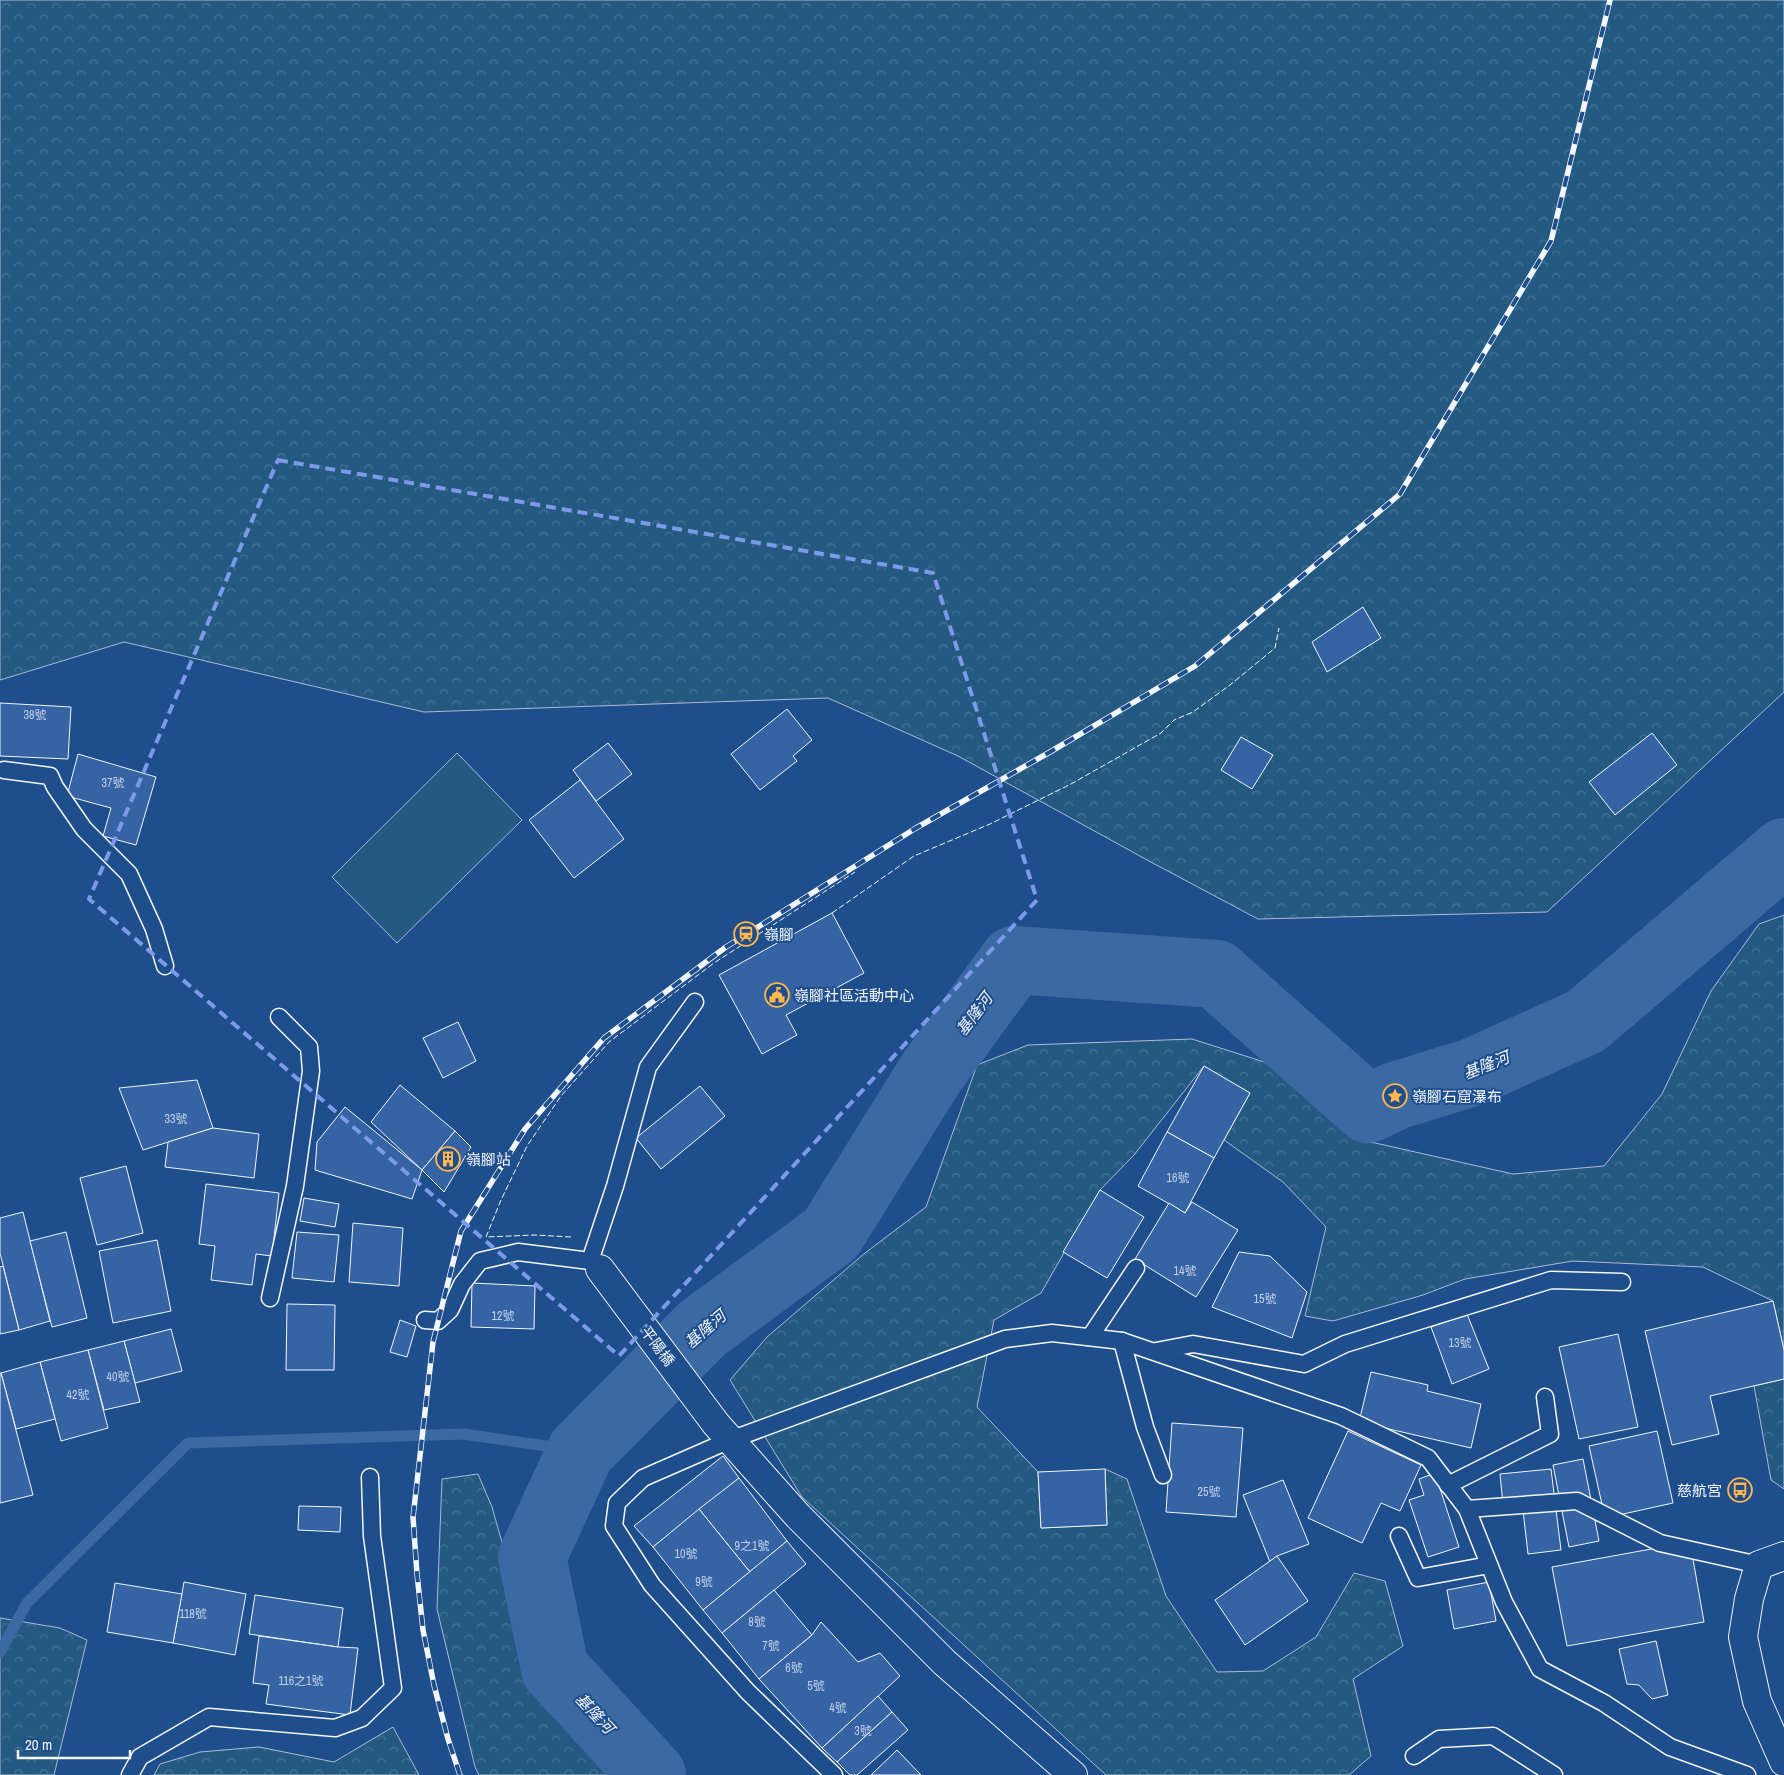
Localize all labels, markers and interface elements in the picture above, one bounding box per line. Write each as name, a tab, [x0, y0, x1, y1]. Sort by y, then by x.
house number: 38號	[24, 707, 46, 723]
house number: 37號	[102, 775, 124, 791]
station icon: 嶺腳	[733, 921, 759, 947]
place label: 嶺腳	[764, 924, 794, 945]
public building icon: 嶺腳社區活動中心	[764, 982, 790, 1008]
place label: 嶺腳社區活動中心	[794, 985, 914, 1006]
water label: 基隆河	[951, 986, 999, 1040]
water label: 基隆河	[1460, 1045, 1515, 1084]
place icon: 嶺腳石窟瀑布	[1382, 1083, 1408, 1109]
place label: 嶺腳石窟瀑布	[1412, 1086, 1502, 1107]
house number: 33號	[165, 1111, 187, 1127]
building icon: 嶺腳站	[435, 1146, 461, 1172]
place label: 嶺腳站	[466, 1149, 511, 1170]
house number: 16號	[1167, 1170, 1189, 1186]
house number: 14號	[1174, 1263, 1196, 1279]
house number: 15號	[1254, 1291, 1276, 1307]
water label: 基隆河	[680, 1303, 733, 1353]
house number: 12號	[492, 1308, 514, 1324]
street label: 平陽橋	[636, 1322, 680, 1370]
house number: 13號	[1449, 1335, 1471, 1351]
house number: 40號	[107, 1369, 129, 1385]
house number: 42號	[67, 1387, 89, 1403]
bus stop icon: 慈航宮	[1727, 1477, 1753, 1503]
place label: 慈航宮	[1677, 1480, 1722, 1501]
house number: 25號	[1198, 1484, 1220, 1500]
house number: 9之1號	[735, 1538, 769, 1554]
house number: 10號	[675, 1546, 697, 1562]
house number: 9號	[695, 1574, 713, 1590]
house number: 118號	[179, 1606, 207, 1622]
house number: 8號	[748, 1614, 766, 1630]
house number: 7號	[762, 1638, 780, 1654]
house number: 6號	[785, 1660, 803, 1676]
house number: 116之1號	[278, 1673, 324, 1689]
house number: 5號	[807, 1678, 825, 1694]
water label: 基隆河	[571, 1688, 621, 1740]
house number: 4號	[829, 1700, 847, 1716]
house number: 3號	[854, 1723, 872, 1739]
scale bar	[18, 1728, 130, 1760]
text: 20 m	[25, 1734, 52, 1755]

